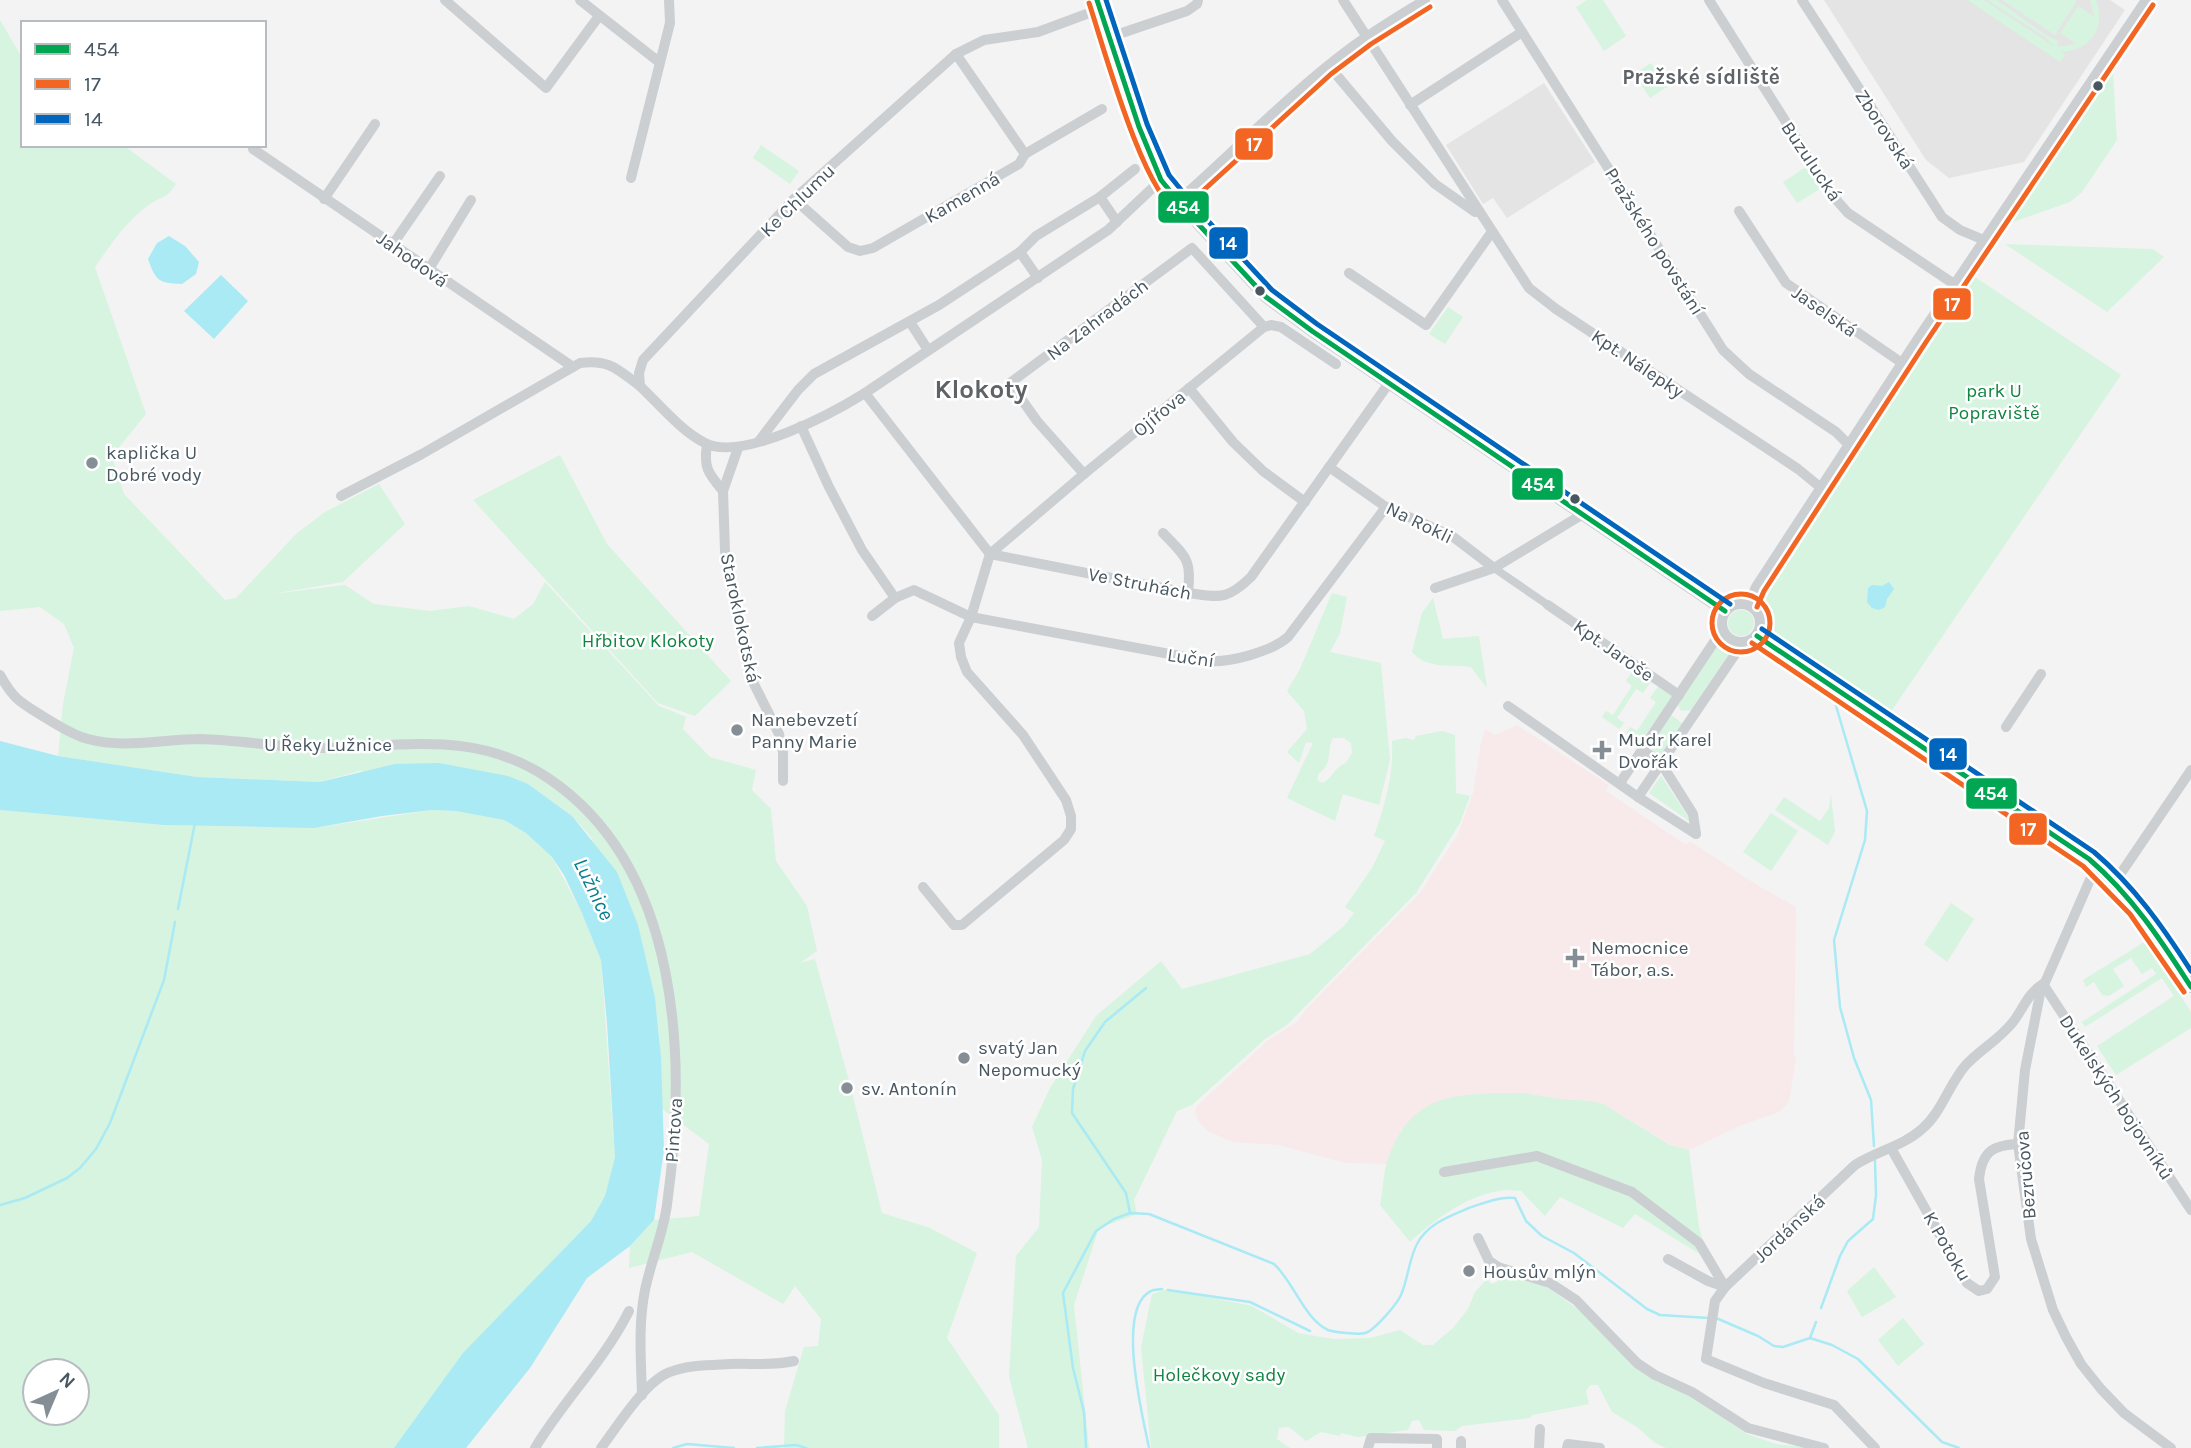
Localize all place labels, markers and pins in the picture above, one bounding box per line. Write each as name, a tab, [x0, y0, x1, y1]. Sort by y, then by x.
unlabelled marker	[2091, 79, 2105, 93]
unlabelled marker	[1253, 284, 1267, 298]
place label: kaplička U Dobré vody	[106, 442, 202, 486]
marker: kaplička U Dobré vody	[84, 455, 100, 471]
unlabelled marker	[1568, 492, 1582, 506]
place label: Nanebevzetí Panny Marie	[751, 709, 858, 753]
marker: Nanebevzetí Panny Marie	[729, 722, 745, 738]
place label: Mudr Karel Dvořák	[1618, 729, 1712, 773]
marker: Mudr Karel Dvořák	[1592, 740, 1612, 760]
place label: Nemocnice Tábor, a.s.	[1591, 937, 1688, 981]
marker: Nemocnice Tábor, a.s.	[1565, 948, 1585, 968]
place label: svatý Jan Nepomucký	[978, 1037, 1081, 1081]
marker: svatý Jan Nepomucký	[956, 1050, 972, 1066]
place label: sv. Antonín	[861, 1078, 957, 1100]
marker: sv. Antonín	[839, 1080, 855, 1096]
place label: Housův mlýn	[1483, 1261, 1597, 1283]
marker: Housův mlýn	[1461, 1263, 1477, 1279]

